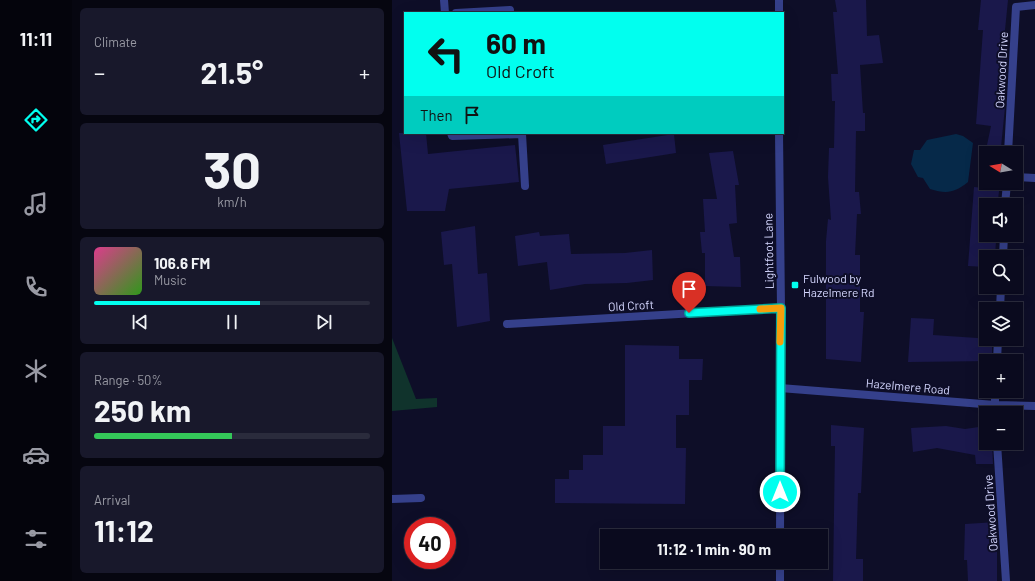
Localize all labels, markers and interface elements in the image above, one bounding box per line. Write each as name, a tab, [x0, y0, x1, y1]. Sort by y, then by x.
text: 60 m	[486, 26, 546, 60]
text: 11:11	[20, 28, 52, 50]
icon: left	[420, 28, 472, 80]
street label: Oakwood Drive	[992, 31, 1010, 109]
text: Climate	[94, 34, 137, 50]
text: 21.5°	[201, 54, 263, 90]
text: −	[94, 59, 105, 85]
text: +	[359, 59, 370, 85]
text: Old Croft	[486, 60, 555, 82]
icon: arrive	[461, 104, 483, 126]
icon: directions	[22, 106, 50, 134]
text: Then	[420, 106, 453, 124]
text: 30	[203, 137, 261, 199]
north arrow	[979, 146, 1023, 190]
map controls	[979, 146, 1023, 450]
icon: music	[22, 190, 50, 218]
text: km/h	[217, 194, 247, 210]
button: sound	[979, 198, 1023, 242]
street label: Lightfoot Lane	[760, 213, 776, 289]
button: search	[979, 250, 1023, 294]
text: 106.6 FM	[154, 254, 210, 272]
place label: Fulwood by Hazelmere Rd	[803, 271, 875, 299]
text: Music	[154, 272, 187, 288]
pin	[672, 272, 706, 313]
icon: phone	[22, 273, 50, 301]
icon: arrive	[678, 278, 700, 300]
marker: Fulwood by Hazelmere Rd	[790, 280, 800, 290]
street label: Old Croft	[608, 297, 654, 313]
button: layers	[979, 302, 1023, 346]
icon: previous	[129, 311, 151, 333]
icon: pause	[221, 311, 243, 333]
icon: next	[313, 311, 335, 333]
button: +	[979, 354, 1023, 398]
icon: climate	[22, 357, 50, 385]
text: Range · 50%	[94, 372, 162, 388]
street label: Hazelmere Road	[865, 375, 951, 397]
text: 250 km	[94, 392, 191, 428]
button: −	[979, 406, 1023, 450]
icon: car	[22, 441, 50, 469]
position arrow	[759, 471, 801, 513]
street label: Oakwood Drive	[980, 474, 1000, 552]
text: Arrival	[94, 492, 130, 508]
text: 11:12	[94, 512, 154, 548]
speed limit sign: 40	[404, 517, 456, 569]
icon: filters	[22, 525, 50, 553]
text: 11:12 · 1 min · 90 m	[657, 540, 771, 558]

